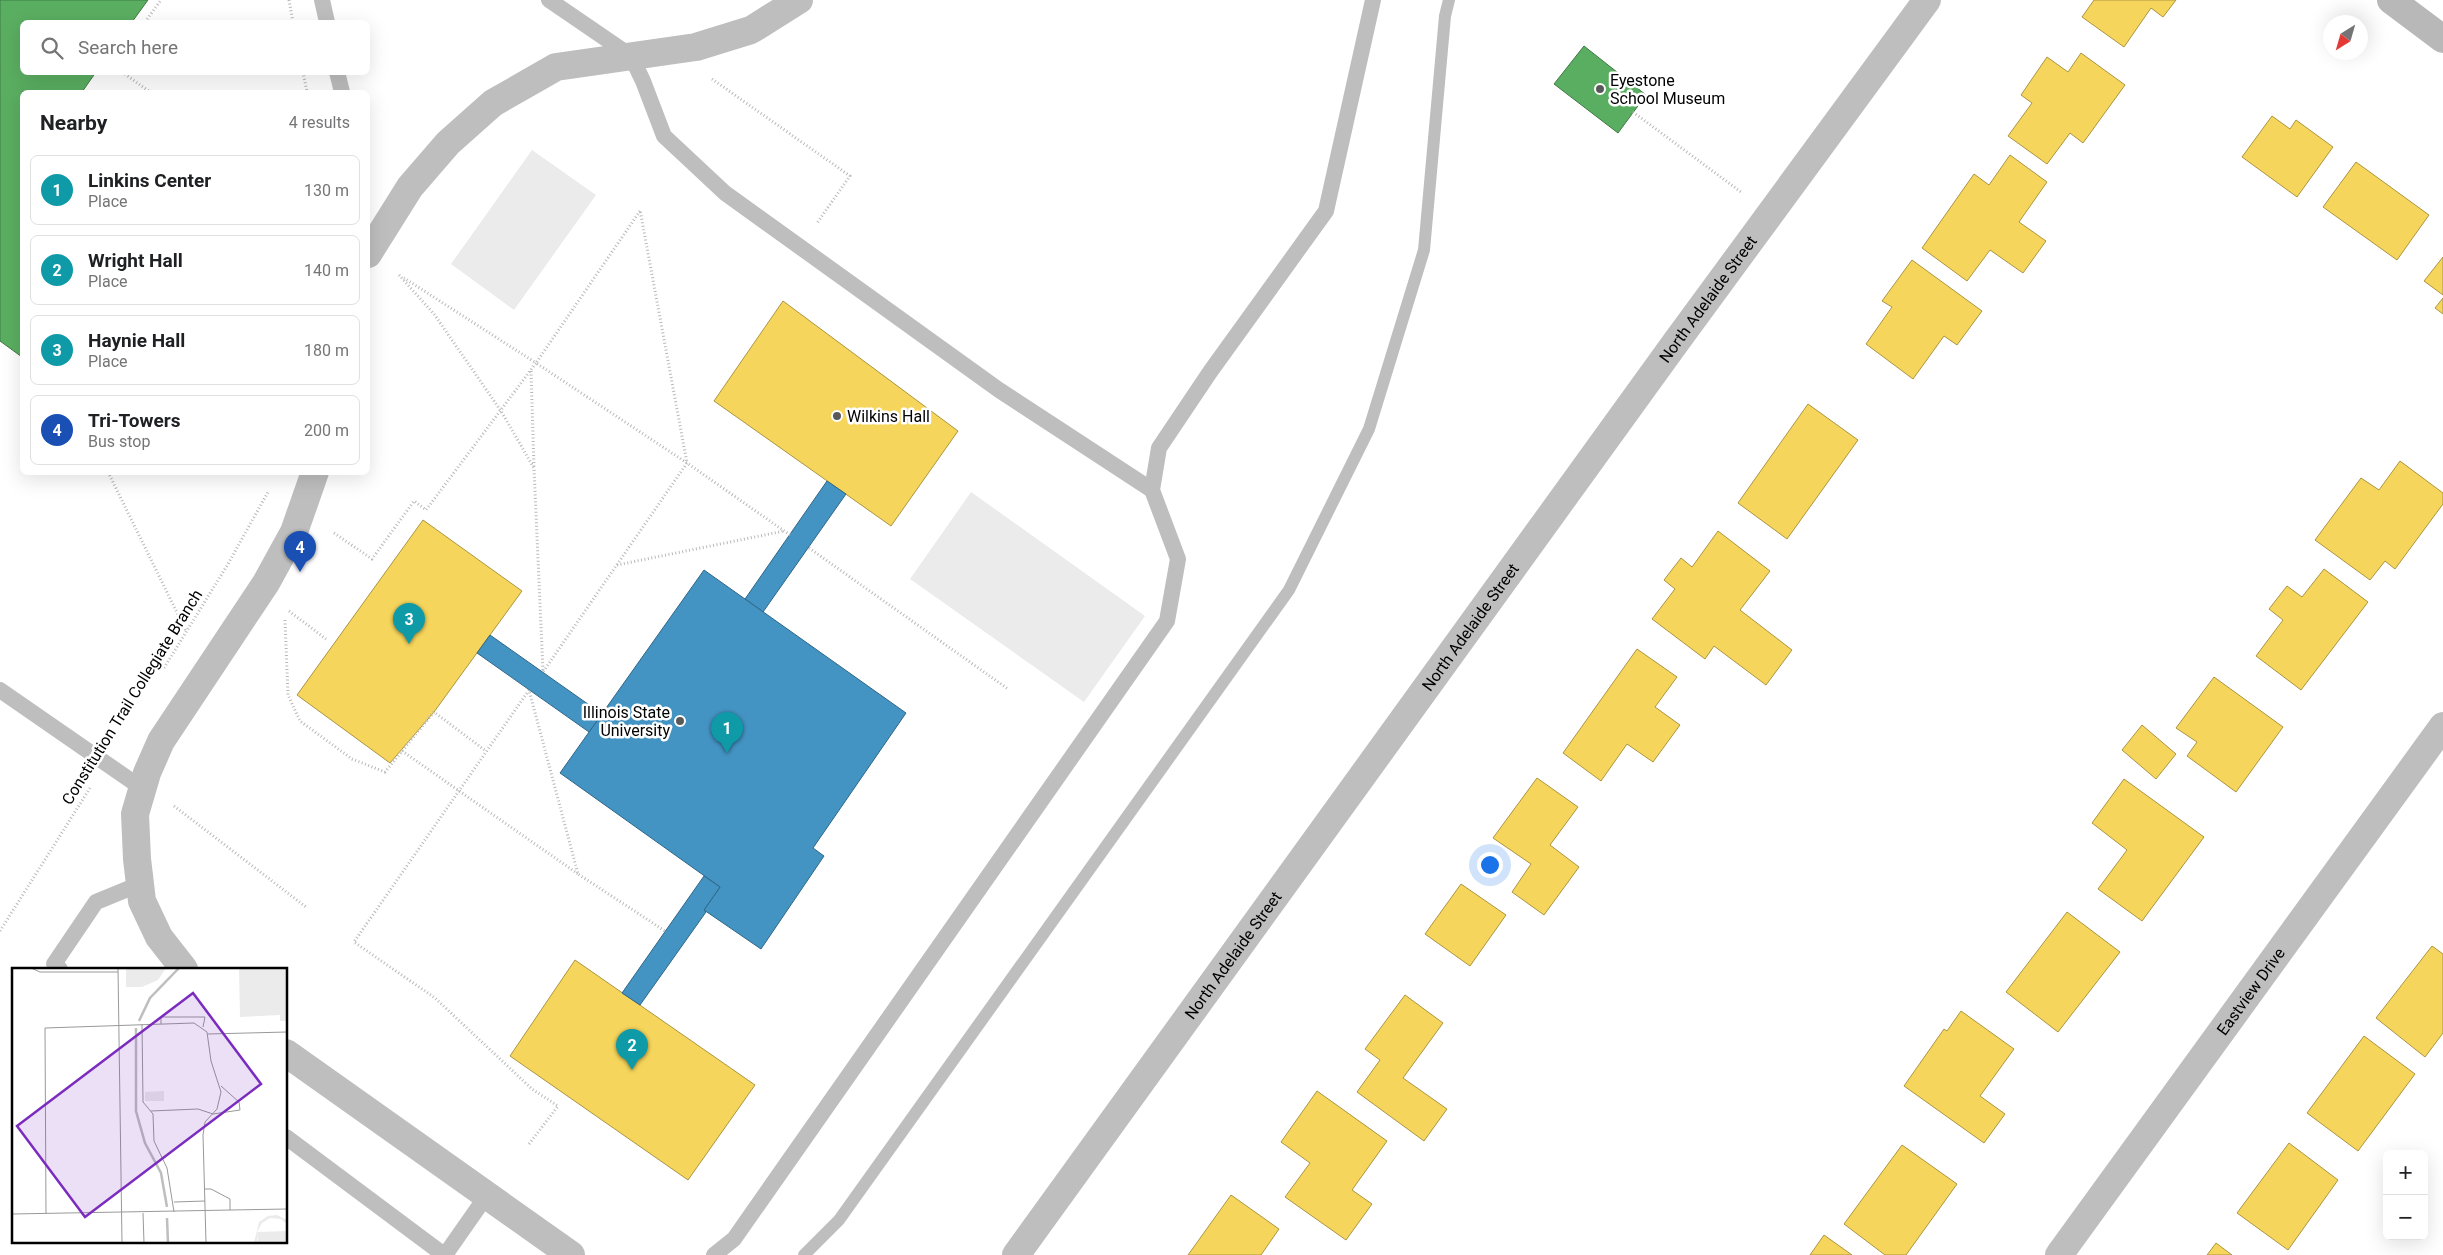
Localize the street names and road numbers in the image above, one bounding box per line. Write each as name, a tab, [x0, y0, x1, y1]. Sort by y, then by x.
street label: North Adelaide Street	[1655, 232, 1760, 366]
street label: North Adelaide Street	[1418, 560, 1522, 694]
street label: Constitution Trail Collegiate Branch	[58, 586, 206, 808]
street label: North Adelaide Street	[1180, 888, 1285, 1023]
street label: Eastview Drive	[2212, 944, 2289, 1039]

